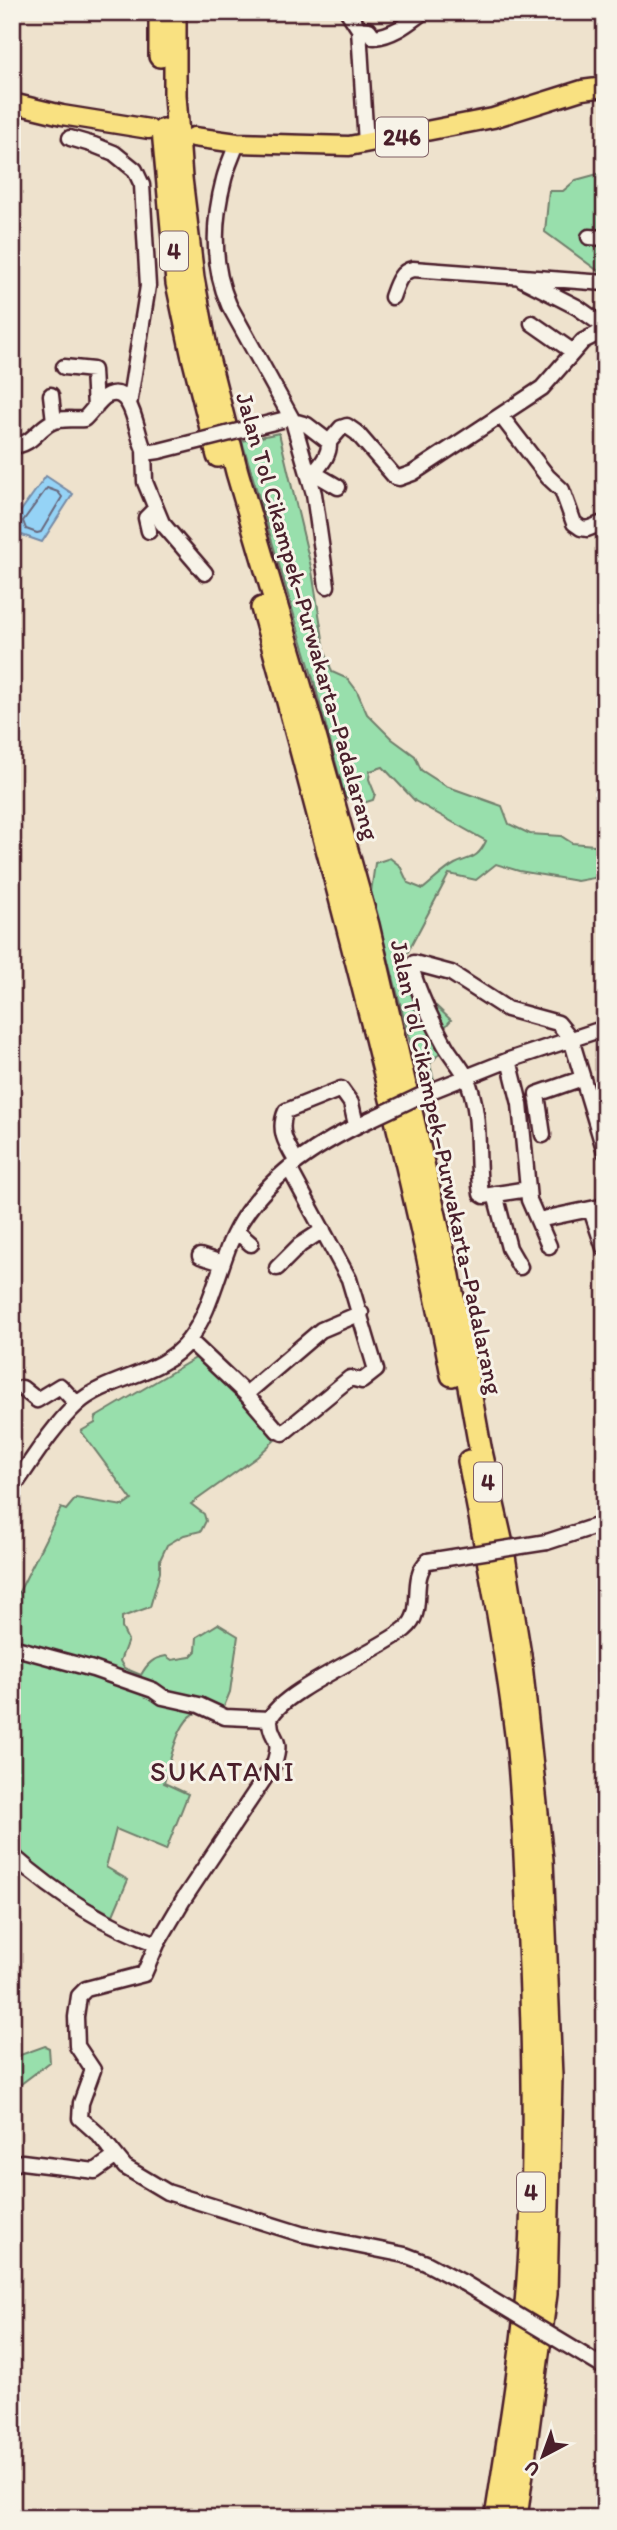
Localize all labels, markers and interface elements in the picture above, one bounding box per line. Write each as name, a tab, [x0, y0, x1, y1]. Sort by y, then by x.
road number: 246	[376, 118, 428, 156]
road number: 4	[160, 232, 188, 270]
street label: Jalan Tol Cikampek–Purwakarta–Padalarang	[230, 389, 386, 844]
street label: Jalan Tol Cikampek–Purwakarta–Padalarang	[385, 937, 510, 1398]
road number: 4	[474, 1462, 502, 1502]
district label: SUKATANI	[150, 1754, 296, 1788]
road number: 4	[517, 2172, 545, 2212]
north arrow	[508, 2422, 578, 2492]
text: U	[520, 2456, 544, 2481]

